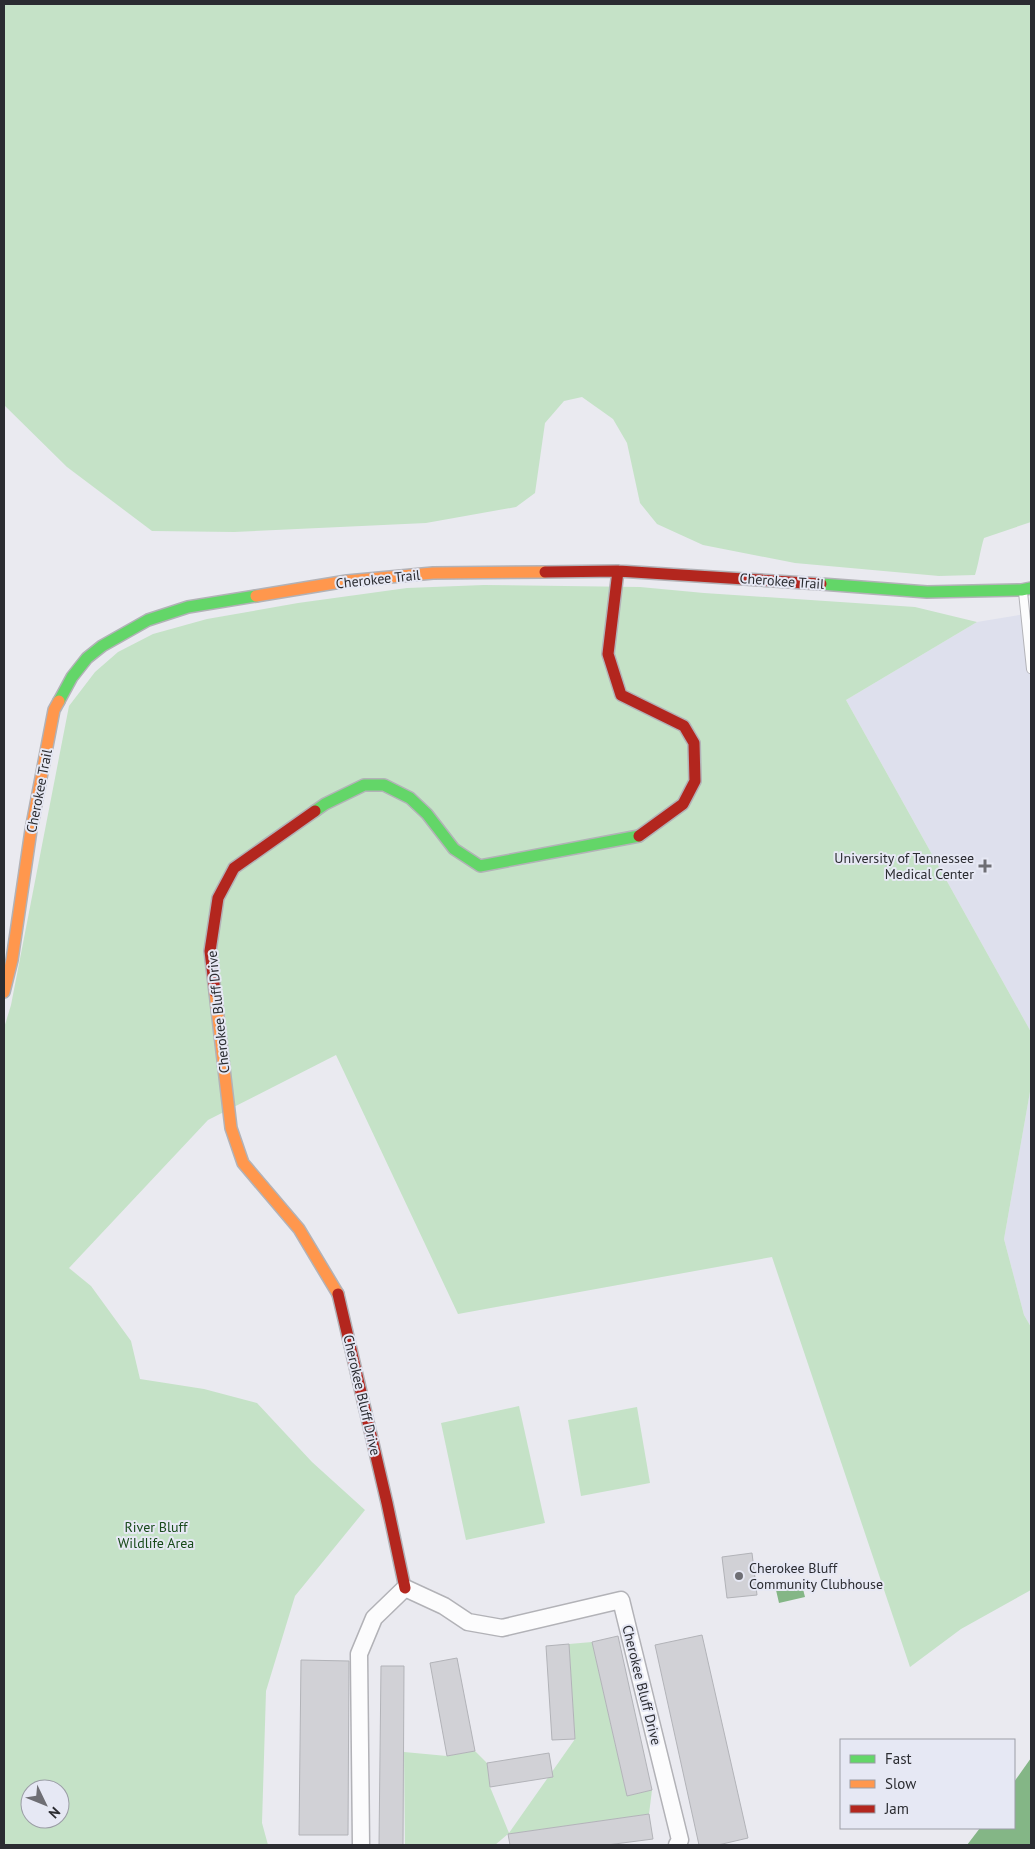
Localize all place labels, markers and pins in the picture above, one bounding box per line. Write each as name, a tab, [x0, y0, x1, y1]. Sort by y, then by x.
place label: University of Tennessee Medical Center	[834, 849, 974, 883]
marker: University of Tennessee Medical Center	[978, 859, 992, 873]
place label: Cherokee Bluff Community Clubhouse	[749, 1559, 883, 1593]
marker: Cherokee Bluff Community Clubhouse	[733, 1570, 745, 1582]

